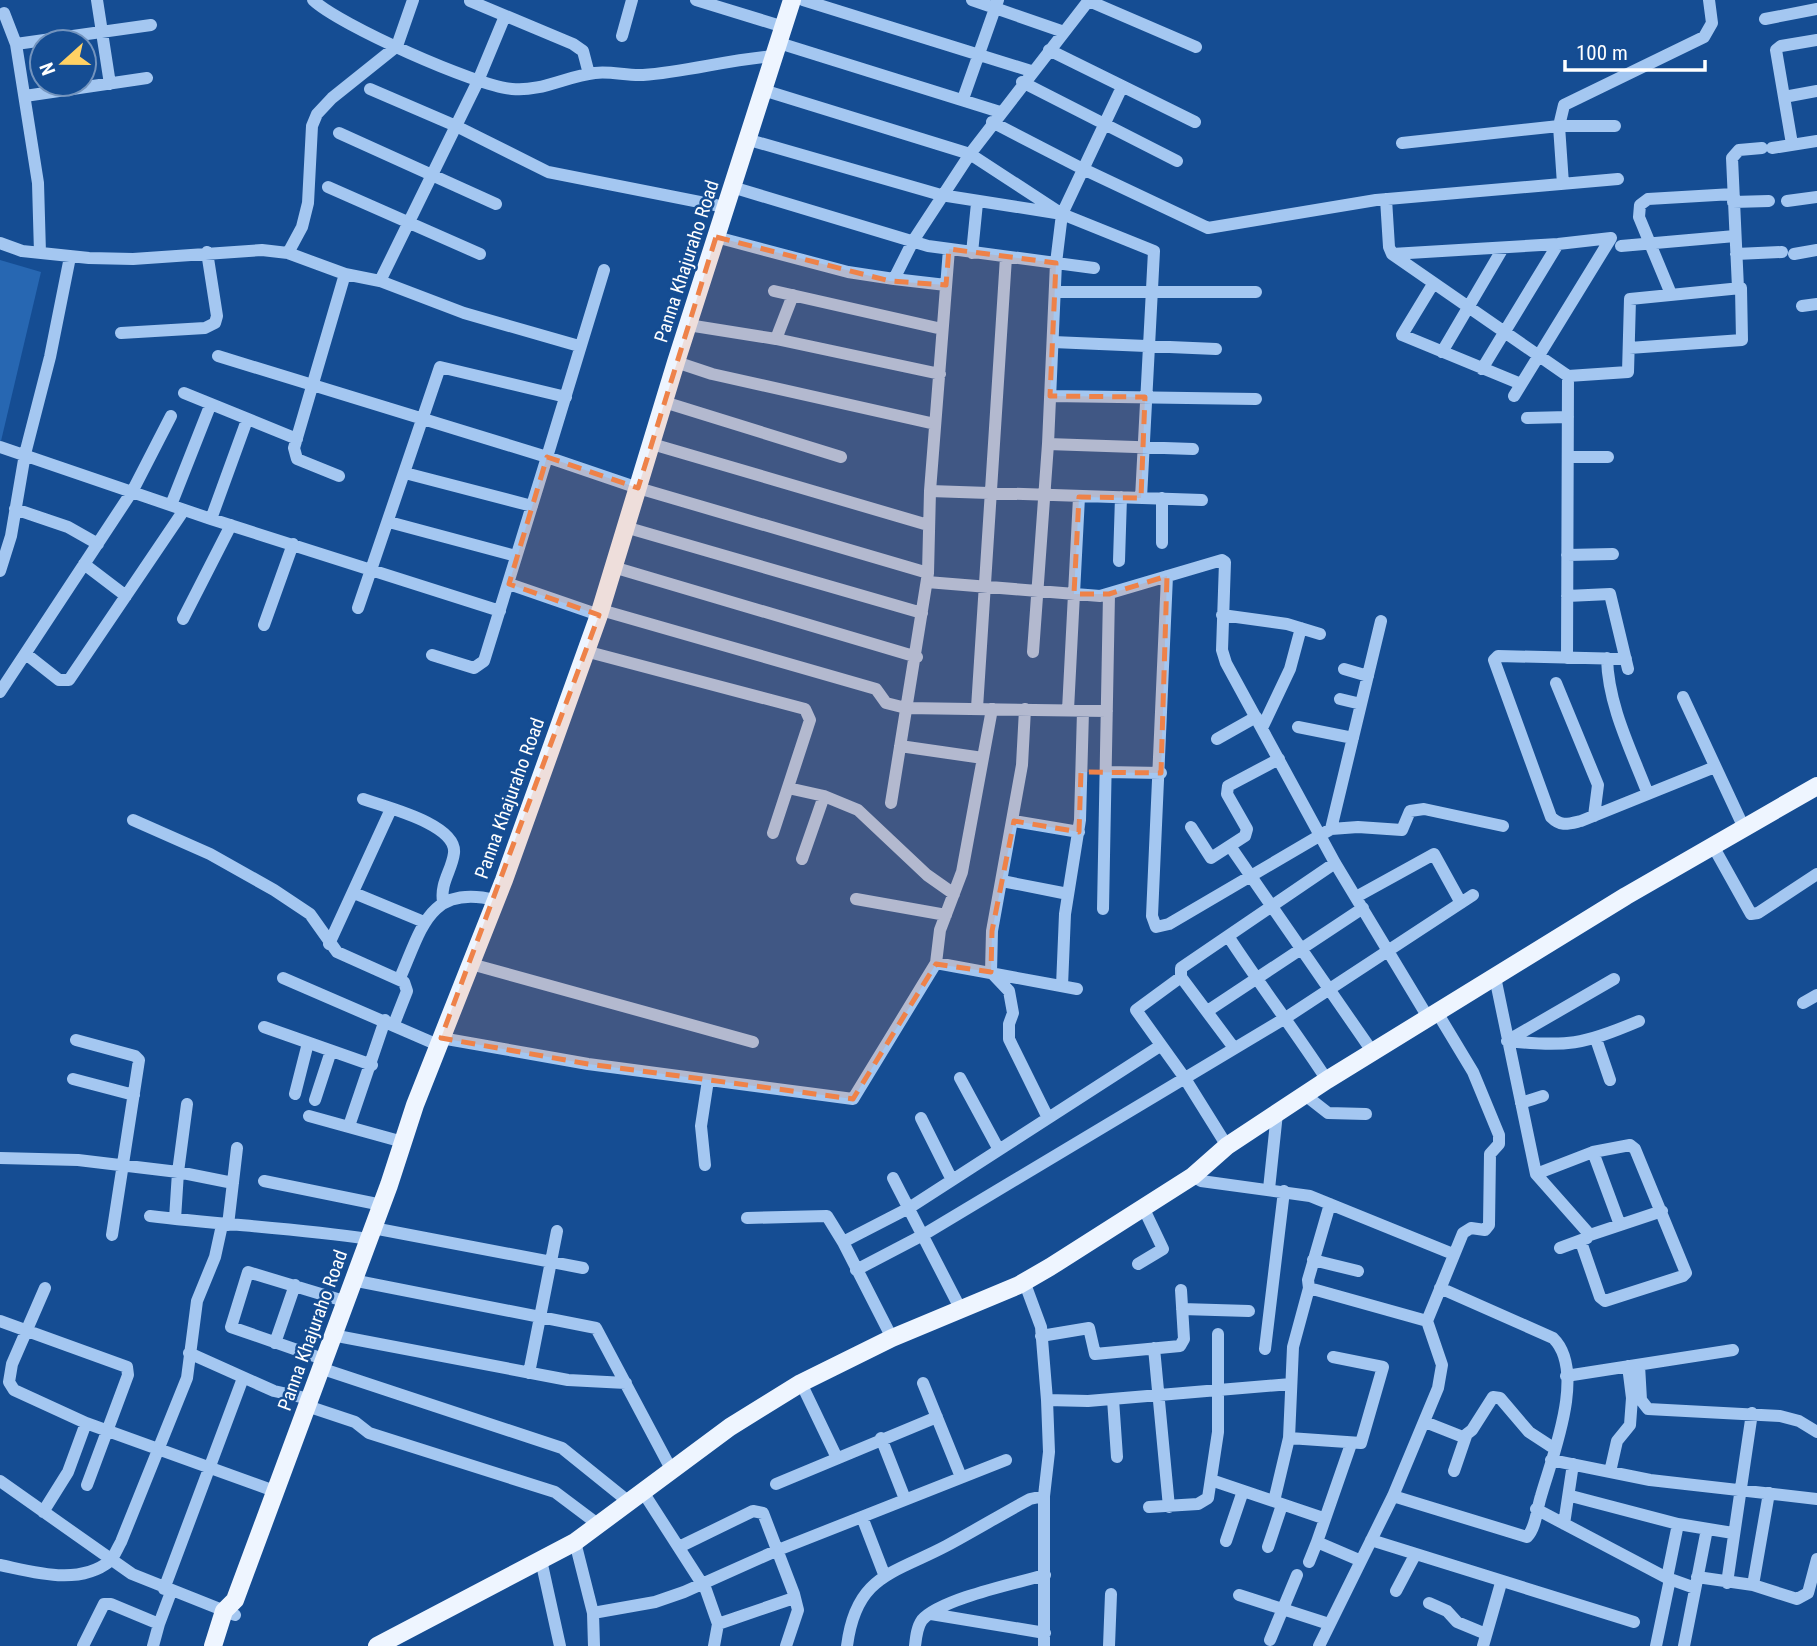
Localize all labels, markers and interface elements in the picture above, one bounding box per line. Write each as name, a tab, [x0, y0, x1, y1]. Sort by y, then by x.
north arrow	[28, 28, 98, 98]
scale bar	[1565, 28, 1705, 72]
text: 100 m	[1576, 41, 1628, 65]
text: N	[35, 59, 60, 78]
street label: Panna Khajuraho Road	[649, 177, 724, 345]
street label: Panna Khajuraho Road	[470, 715, 549, 882]
street label: Panna Khajuraho Road	[273, 1247, 352, 1414]

